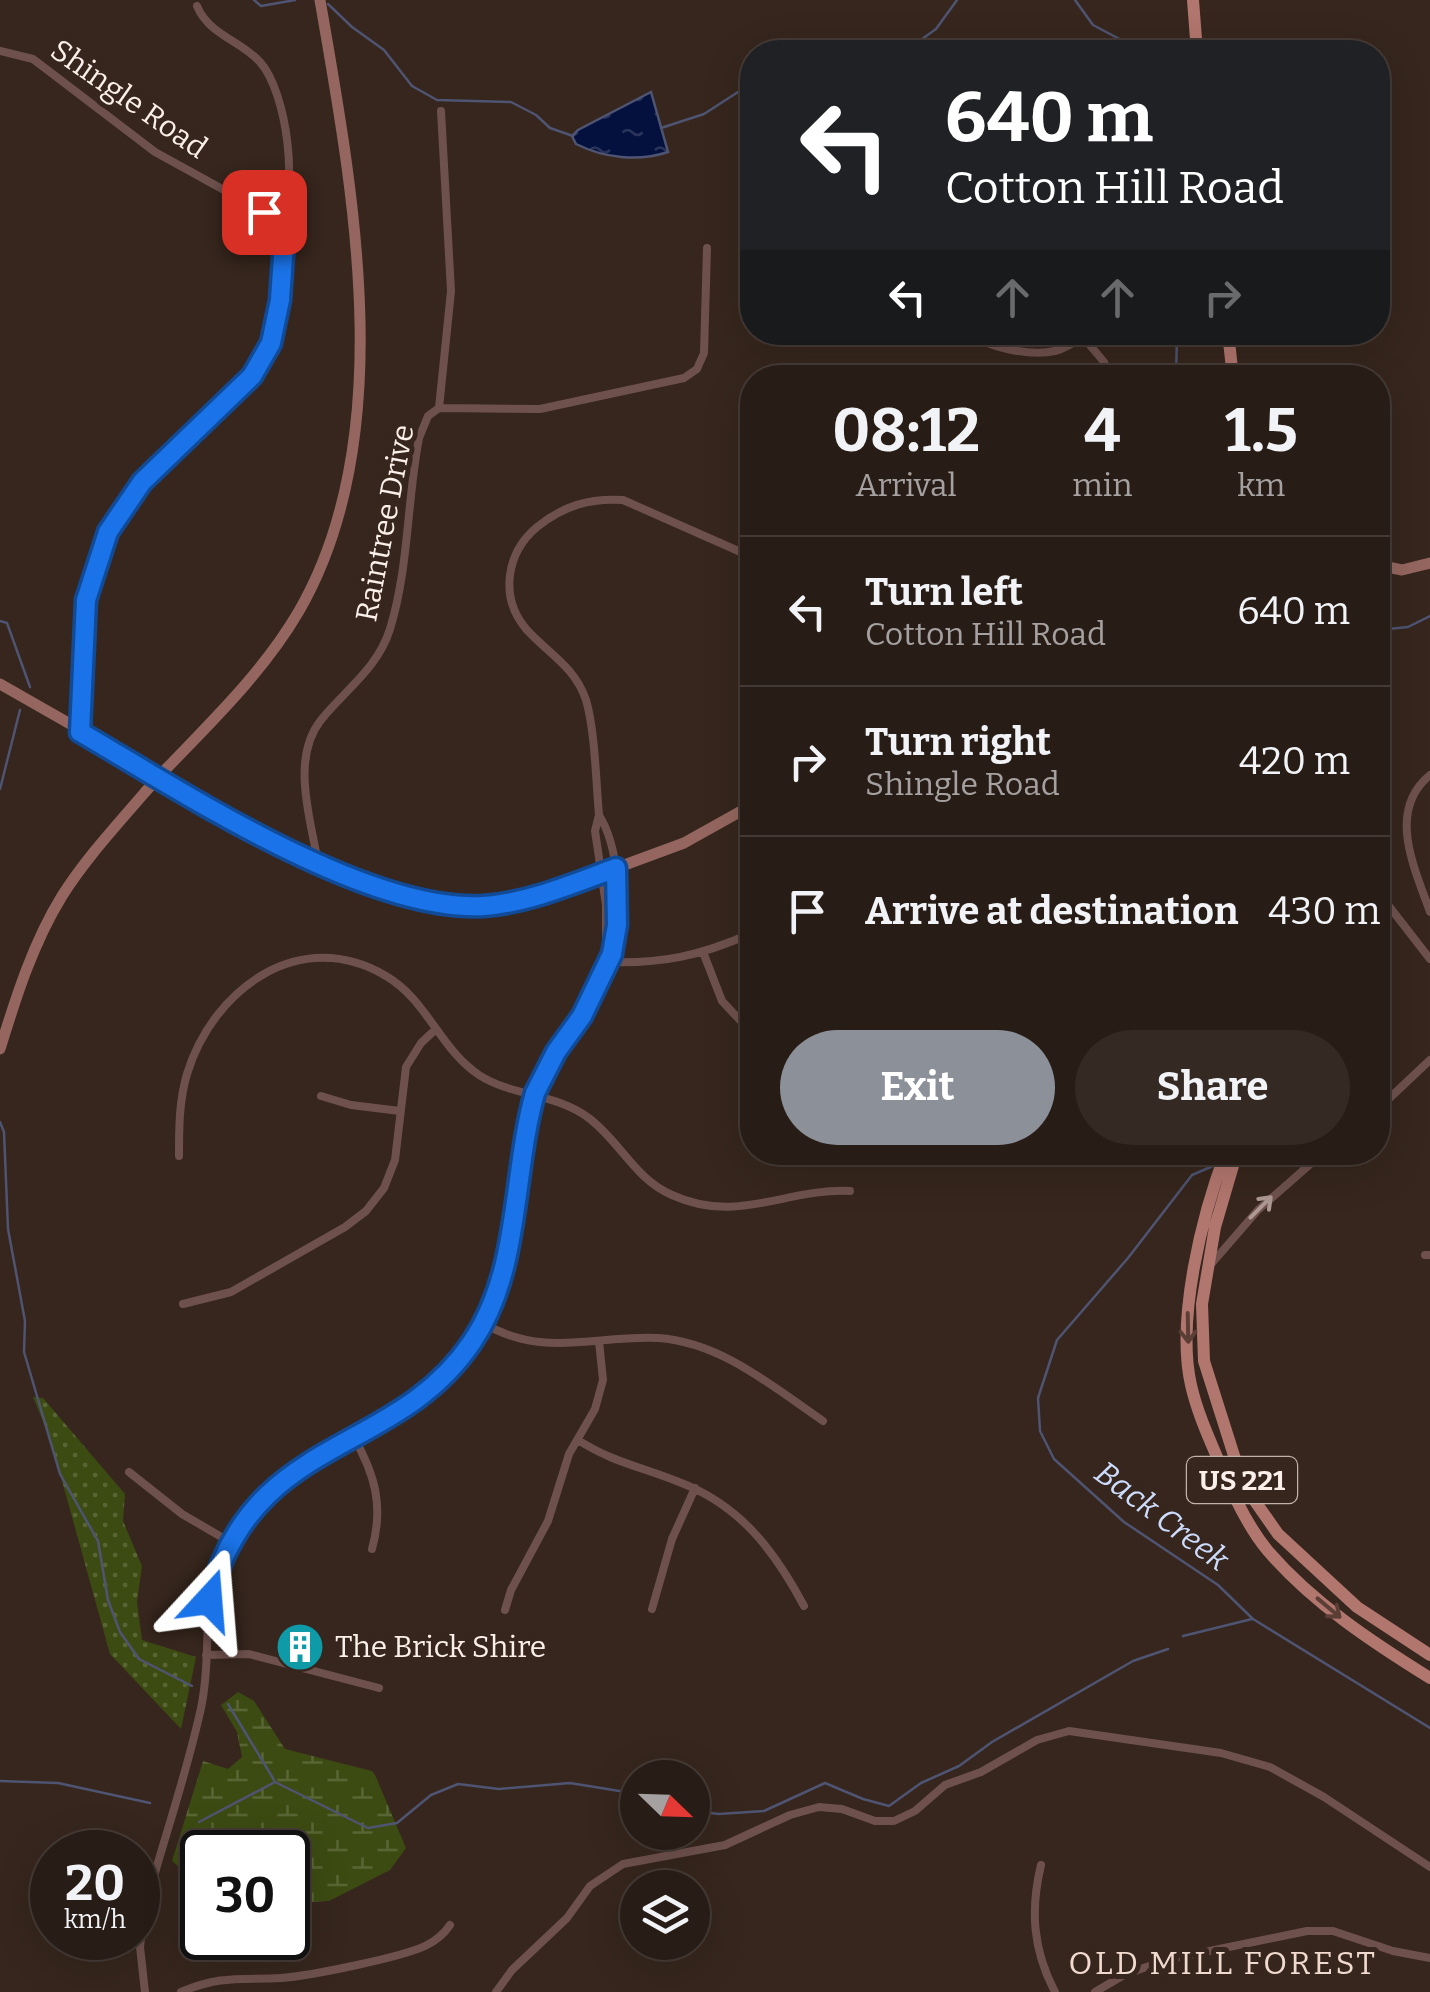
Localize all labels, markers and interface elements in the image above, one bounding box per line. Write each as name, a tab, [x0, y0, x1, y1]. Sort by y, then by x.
street label: Shingle Road	[44, 32, 214, 166]
text: 640 m	[945, 76, 1153, 160]
icon: left	[780, 80, 910, 210]
text: Cotton Hill Road	[945, 161, 1284, 215]
pin	[222, 170, 307, 255]
icon: arrive	[237, 185, 292, 240]
icon: left	[880, 270, 935, 325]
icon: ahead	[985, 270, 1040, 325]
icon: ahead	[1090, 270, 1145, 325]
icon: right	[1195, 270, 1250, 325]
text: 08:12	[832, 395, 980, 467]
text: 4	[1084, 395, 1121, 467]
text: 1.5	[1225, 395, 1298, 467]
street label: Raintree Drive	[348, 422, 422, 624]
text: Arrival	[855, 466, 957, 504]
text: min	[1072, 466, 1133, 504]
text: km	[1237, 466, 1285, 504]
text: Turn left	[865, 569, 1023, 615]
icon: left	[780, 584, 835, 639]
text: 640 m	[1237, 588, 1350, 634]
text: Cotton Hill Road	[865, 615, 1106, 653]
text: Turn right	[865, 719, 1051, 765]
icon: right	[780, 734, 835, 789]
text: 420 m	[1239, 738, 1350, 784]
text: Shingle Road	[865, 765, 1060, 803]
icon: arrive	[780, 884, 835, 939]
text: Arrive at destination	[865, 888, 1238, 934]
text: 430 m	[1268, 888, 1380, 934]
button: Exit	[780, 1030, 1055, 1145]
button: Share	[1075, 1030, 1350, 1145]
one-way arrow	[1249, 1196, 1273, 1220]
one-way arrow	[1179, 1312, 1198, 1344]
water label: Back Creek	[1088, 1453, 1237, 1579]
road number: US 221	[1187, 1457, 1297, 1503]
position arrow	[157, 1548, 261, 1652]
one-way arrow	[1316, 1597, 1342, 1619]
building icon: The Brick Shire	[274, 1621, 326, 1673]
place label: The Brick Shire	[335, 1629, 546, 1665]
north arrow	[620, 1760, 710, 1850]
map controls	[620, 1760, 710, 1960]
speed limit sign: 30	[180, 1830, 310, 1960]
text: 20	[65, 1853, 125, 1913]
button: layers	[620, 1870, 710, 1960]
text: km/h	[64, 1905, 126, 1935]
district label: OLD MILL FOREST	[1069, 1944, 1377, 1982]

